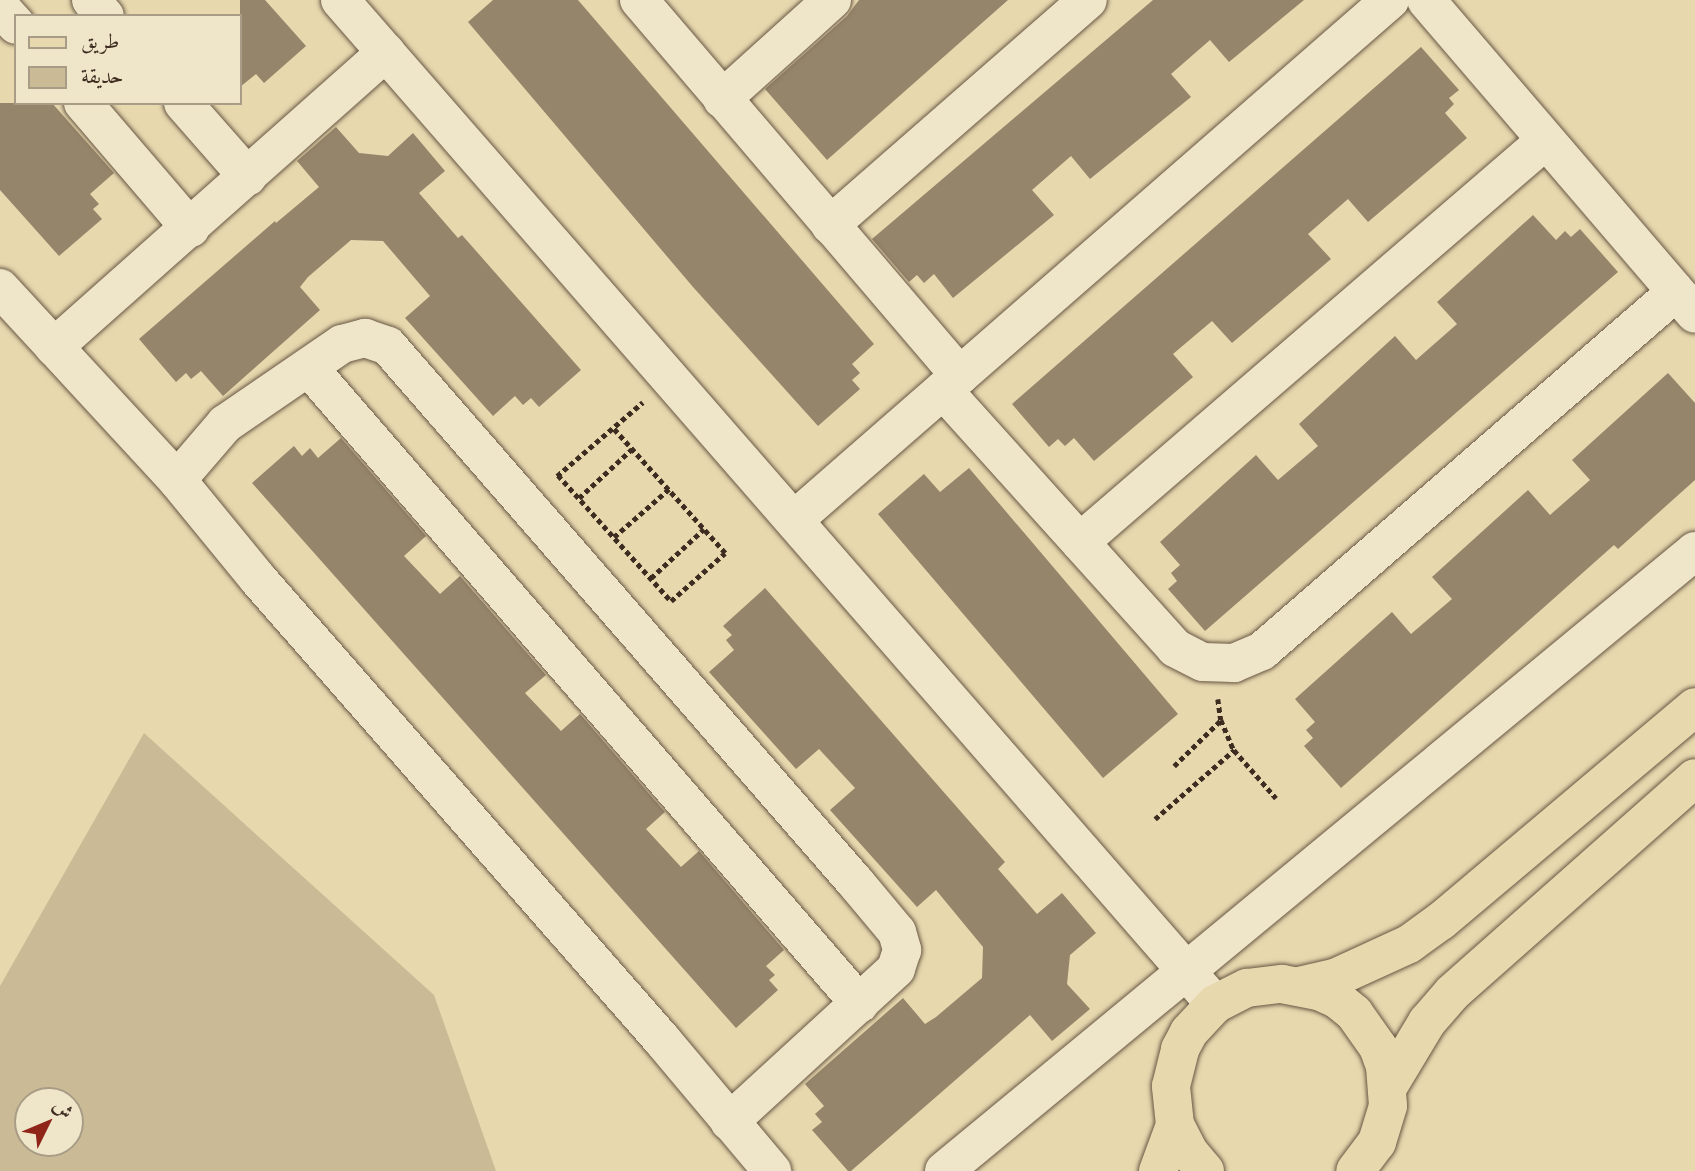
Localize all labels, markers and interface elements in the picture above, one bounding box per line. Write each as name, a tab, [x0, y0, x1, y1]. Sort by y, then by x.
legend	[14, 14, 242, 105]
text: طريق	[81, 29, 119, 53]
text: حديقة	[81, 64, 124, 88]
north arrow	[14, 1087, 84, 1157]
text: ش	[48, 1095, 77, 1123]

